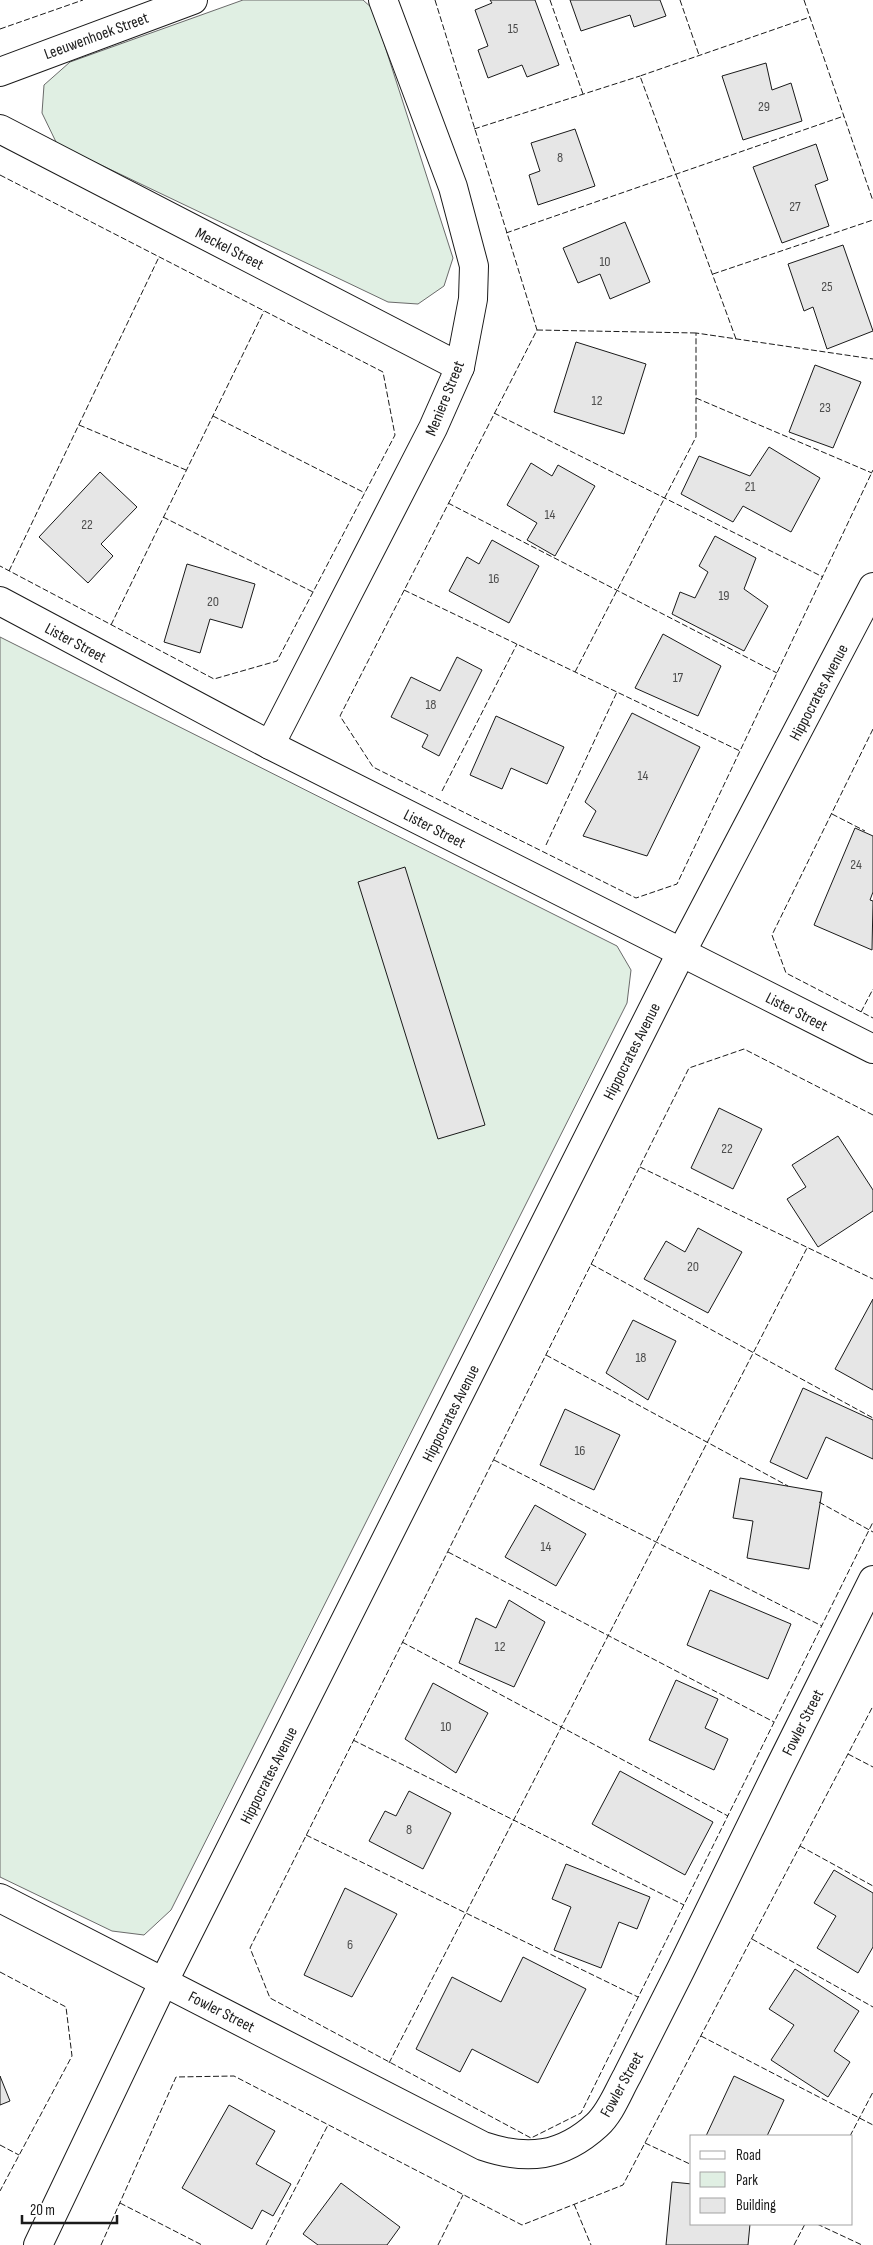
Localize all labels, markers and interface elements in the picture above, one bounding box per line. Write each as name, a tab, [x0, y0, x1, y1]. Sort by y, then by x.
street label: Leeuwenhoek Street	[42, 9, 151, 64]
house number: 15	[508, 20, 519, 37]
house number: 29	[758, 98, 770, 115]
house number: 8	[557, 149, 563, 166]
house number: 27	[789, 198, 801, 215]
street label: Meckel Street	[192, 224, 267, 275]
house number: 10	[599, 253, 611, 270]
house number: 25	[821, 278, 833, 295]
street label: Meniere Street	[422, 358, 469, 439]
house number: 12	[592, 392, 603, 409]
house number: 23	[819, 399, 831, 416]
house number: 21	[745, 478, 755, 495]
house number: 14	[545, 506, 556, 523]
house number: 22	[81, 516, 93, 533]
house number: 16	[488, 570, 500, 587]
house number: 19	[718, 587, 730, 604]
house number: 20	[207, 593, 219, 610]
street label: Lister Street	[41, 619, 109, 667]
street label: Hippocrates Avenue	[786, 641, 853, 744]
house number: 17	[673, 669, 684, 686]
house number: 18	[425, 696, 437, 713]
house number: 14	[638, 767, 649, 784]
street label: Lister Street	[400, 806, 468, 853]
house number: 24	[850, 856, 862, 873]
street label: Lister Street	[762, 989, 830, 1036]
street label: Hippocrates Avenue	[600, 1000, 665, 1103]
house number: 22	[721, 1140, 733, 1157]
house number: 20	[687, 1258, 699, 1275]
house number: 18	[635, 1349, 647, 1366]
street label: Hippocrates Avenue	[419, 1362, 484, 1465]
house number: 16	[574, 1442, 586, 1459]
house number: 14	[541, 1538, 552, 1555]
house number: 12	[495, 1638, 506, 1655]
street label: Fowler Street	[779, 1686, 828, 1759]
house number: 10	[440, 1718, 452, 1735]
street label: Hippocrates Avenue	[237, 1724, 302, 1827]
house number: 8	[406, 1821, 412, 1838]
house number: 6	[347, 1936, 353, 1953]
street label: Fowler Street	[185, 1988, 258, 2037]
street label: Fowler Street	[597, 2049, 648, 2121]
legend	[690, 2135, 853, 2225]
text: Road	[736, 2146, 761, 2165]
text: Park	[736, 2171, 758, 2190]
scale bar	[22, 2192, 118, 2224]
text: Building	[736, 2196, 776, 2215]
text: 20 m	[30, 2201, 55, 2220]

